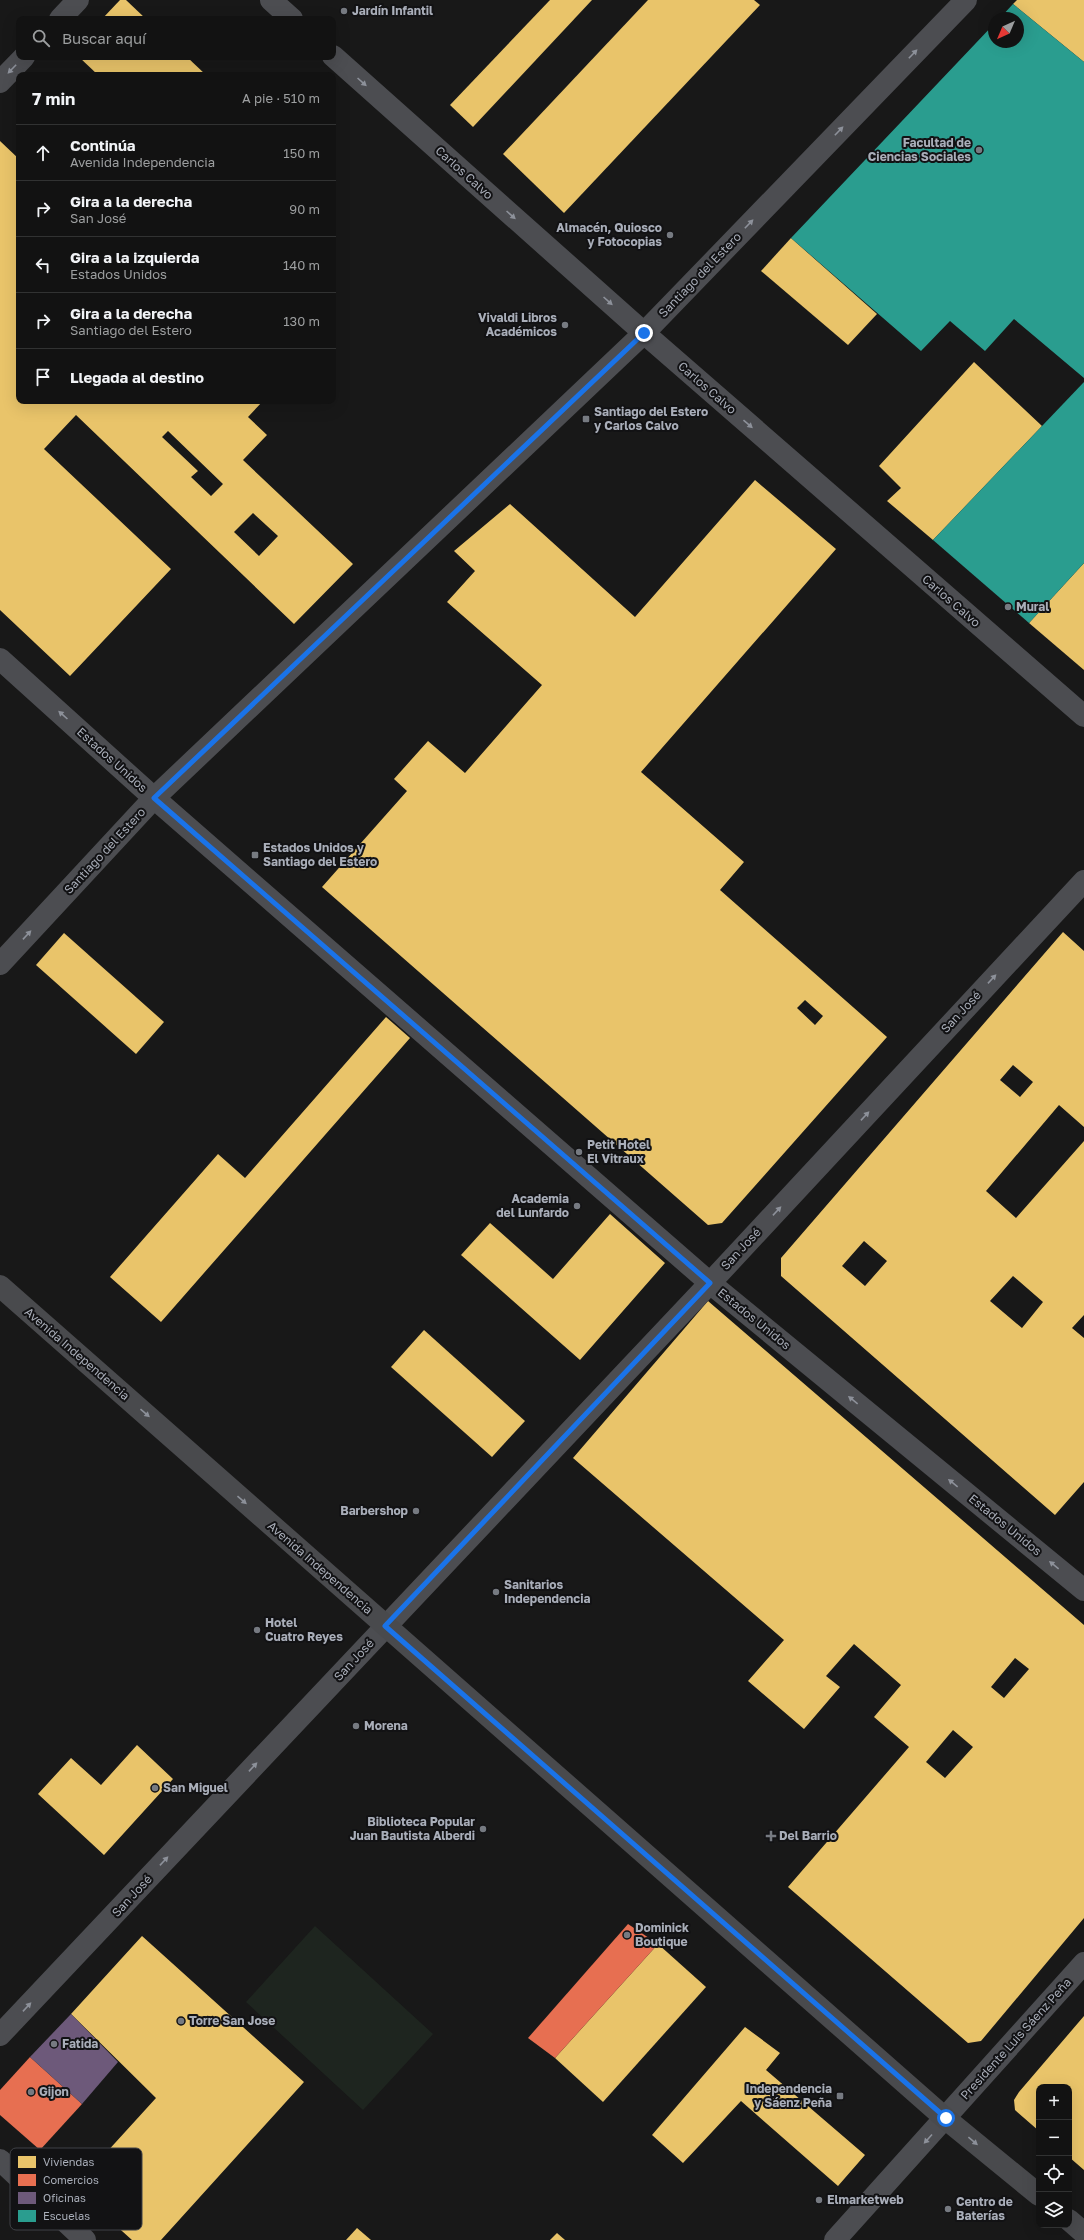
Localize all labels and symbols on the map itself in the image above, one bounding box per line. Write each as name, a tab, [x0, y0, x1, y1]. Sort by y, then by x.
place label: Jardín Infantil	[352, 3, 433, 18]
marker: Jardín Infantil	[339, 6, 349, 16]
north arrow	[988, 12, 1024, 48]
one-way arrow	[909, 49, 918, 59]
one-way arrow	[7, 64, 17, 74]
one-way arrow	[357, 77, 367, 86]
one-way arrow	[834, 126, 844, 136]
place label: Facultad de Ciencias Sociales	[868, 135, 971, 164]
street label: Carlos Calvo	[433, 143, 496, 202]
marker: Facultad de Ciencias Sociales	[974, 145, 984, 155]
one-way arrow	[506, 210, 516, 220]
one-way arrow	[744, 219, 753, 230]
place label: Almacén, Quiosco y Fotocopias	[556, 220, 662, 249]
street label: Santiago del Estero	[655, 229, 744, 320]
marker: Almacén, Quiosco y Fotocopias	[665, 230, 675, 240]
one-way arrow	[603, 297, 613, 306]
place label: Vivaldi Libros Académicos	[478, 310, 557, 339]
marker: Vivaldi Libros Académicos	[560, 320, 570, 330]
route end	[635, 324, 653, 342]
street label: Carlos Calvo	[675, 358, 739, 417]
place label: Santiago del Estero y Carlos Calvo	[594, 404, 708, 433]
marker: Santiago del Estero y Carlos Calvo	[581, 414, 591, 424]
one-way arrow	[743, 419, 753, 429]
street label: Carlos Calvo	[919, 571, 983, 630]
place label: Mural	[1016, 599, 1049, 614]
marker: Mural	[1003, 602, 1013, 612]
one-way arrow	[57, 711, 68, 720]
street label: Estados Unidos	[74, 724, 151, 795]
street label: Santiago del Estero	[61, 804, 148, 897]
place label: Estados Unidos y Santiago del Estero	[263, 840, 377, 869]
marker: Estados Unidos y Santiago del Estero	[250, 850, 260, 860]
one-way arrow	[22, 930, 31, 940]
one-way arrow	[987, 974, 997, 984]
street label: San José	[937, 987, 984, 1036]
one-way arrow	[861, 1110, 870, 1121]
place label: Petit Hotel El Vitraux	[587, 1137, 650, 1166]
marker: Petit Hotel El Vitraux	[574, 1147, 584, 1157]
place label: Academia del Lunfardo	[496, 1191, 569, 1220]
marker: Academia del Lunfardo	[572, 1201, 582, 1211]
one-way arrow	[772, 1206, 782, 1216]
street label: San José	[717, 1224, 764, 1273]
street label: Estados Unidos	[715, 1285, 794, 1353]
street label: Avenida Independencia	[22, 1304, 133, 1403]
one-way arrow	[848, 1396, 858, 1405]
one-way arrow	[139, 1409, 150, 1418]
one-way arrow	[948, 1478, 959, 1487]
street label: Estados Unidos	[966, 1491, 1045, 1559]
one-way arrow	[237, 1495, 247, 1504]
place label: Barbershop	[340, 1503, 409, 1518]
marker: Barbershop	[411, 1506, 421, 1516]
street label: Avenida Independencia	[265, 1518, 376, 1617]
one-way arrow	[1048, 1561, 1059, 1570]
place label: Sanitarios Independencia	[504, 1577, 590, 1606]
marker: Sanitarios Independencia	[491, 1587, 501, 1597]
place label: Hotel Cuatro Reyes	[265, 1615, 343, 1644]
marker: Hotel Cuatro Reyes	[252, 1625, 262, 1635]
street label: San José	[330, 1635, 377, 1684]
place label: Morena	[364, 1718, 408, 1733]
marker: Morena	[351, 1721, 361, 1731]
one-way arrow	[248, 1762, 258, 1772]
place label: San Miguel	[163, 1780, 228, 1795]
marker: San Miguel	[150, 1783, 160, 1793]
place label: Biblioteca Popular Juan Bautista Alberdi	[350, 1814, 475, 1843]
marker: Biblioteca Popular Juan Bautista Alberdi	[478, 1824, 488, 1834]
place label: Del Barrio	[779, 1828, 837, 1843]
marker: Del Barrio	[766, 1831, 776, 1841]
one-way arrow	[159, 1856, 169, 1866]
street label: San José	[108, 1871, 155, 1920]
place label: Dominick Boutique	[635, 1920, 689, 1949]
marker: Dominick Boutique	[622, 1930, 632, 1940]
street label: Presidente Luis Sáenz Peña	[957, 1975, 1074, 2103]
one-way arrow	[22, 2002, 32, 2012]
place label: Torre San Jose	[189, 2013, 275, 2028]
marker: Torre San Jose	[176, 2016, 186, 2026]
place label: Fatida	[62, 2036, 98, 2051]
marker: Fatida	[49, 2039, 59, 2049]
place label: Independencia y Sáenz Peña	[746, 2081, 832, 2110]
place label: Gijon	[39, 2084, 69, 2099]
marker: Gijon	[26, 2087, 36, 2097]
marker: Independencia y Sáenz Peña	[835, 2091, 845, 2101]
route start	[937, 2109, 955, 2127]
one-way arrow	[923, 2134, 933, 2144]
one-way arrow	[968, 2136, 978, 2145]
legend	[10, 2148, 142, 2230]
text: Viviendas	[43, 2155, 95, 2168]
text: Comercios	[43, 2173, 99, 2186]
text: Oficinas	[43, 2191, 86, 2204]
place label: Elmarketweb	[827, 2192, 904, 2207]
place label: Centro de Baterías	[956, 2194, 1013, 2223]
marker: Elmarketweb	[814, 2195, 824, 2205]
marker: Centro de Baterías	[943, 2204, 953, 2214]
text: Escuelas	[43, 2209, 90, 2222]

